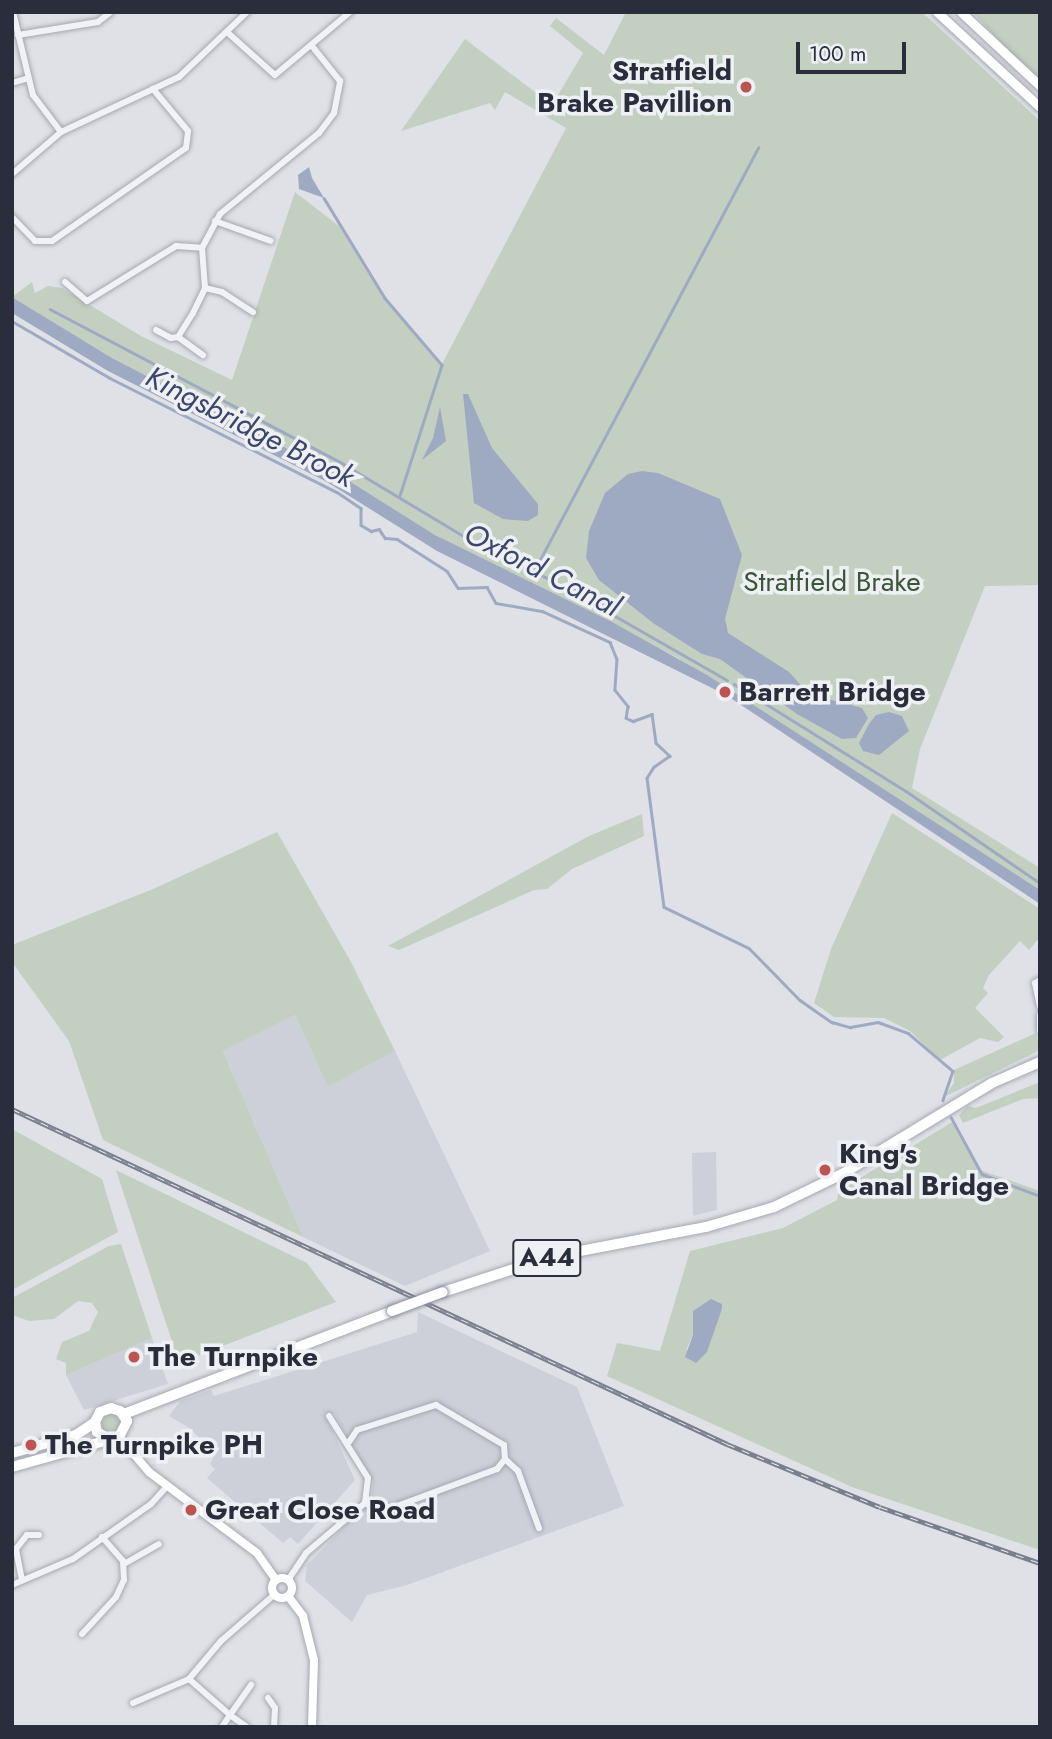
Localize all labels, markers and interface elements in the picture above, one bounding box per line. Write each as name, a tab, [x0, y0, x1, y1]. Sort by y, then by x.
scale bar	[800, 28, 910, 72]
text: 100 m	[809, 39, 866, 69]
place label: Stratfield Brake Pavillion	[537, 54, 732, 120]
marker: Stratfield Brake Pavillion	[738, 79, 754, 95]
water label: Kingsbridge Brook	[140, 359, 360, 495]
water label: Oxford Canal	[458, 515, 626, 625]
park label: Stratfield Brake	[743, 565, 921, 599]
place label: Barrett Bridge	[739, 675, 926, 709]
marker: Barrett Bridge	[717, 684, 733, 700]
place label: King's Canal Bridge	[839, 1137, 1009, 1203]
marker: King's Canal Bridge	[817, 1162, 833, 1178]
road number: A44	[512, 1236, 582, 1280]
place label: The Turnpike	[148, 1340, 318, 1374]
marker: The Turnpike	[126, 1349, 142, 1365]
place label: The Turnpike PH	[45, 1428, 263, 1462]
marker: The Turnpike PH	[23, 1437, 39, 1453]
place label: Great Close Road	[205, 1493, 435, 1527]
marker: Great Close Road	[183, 1502, 199, 1518]

